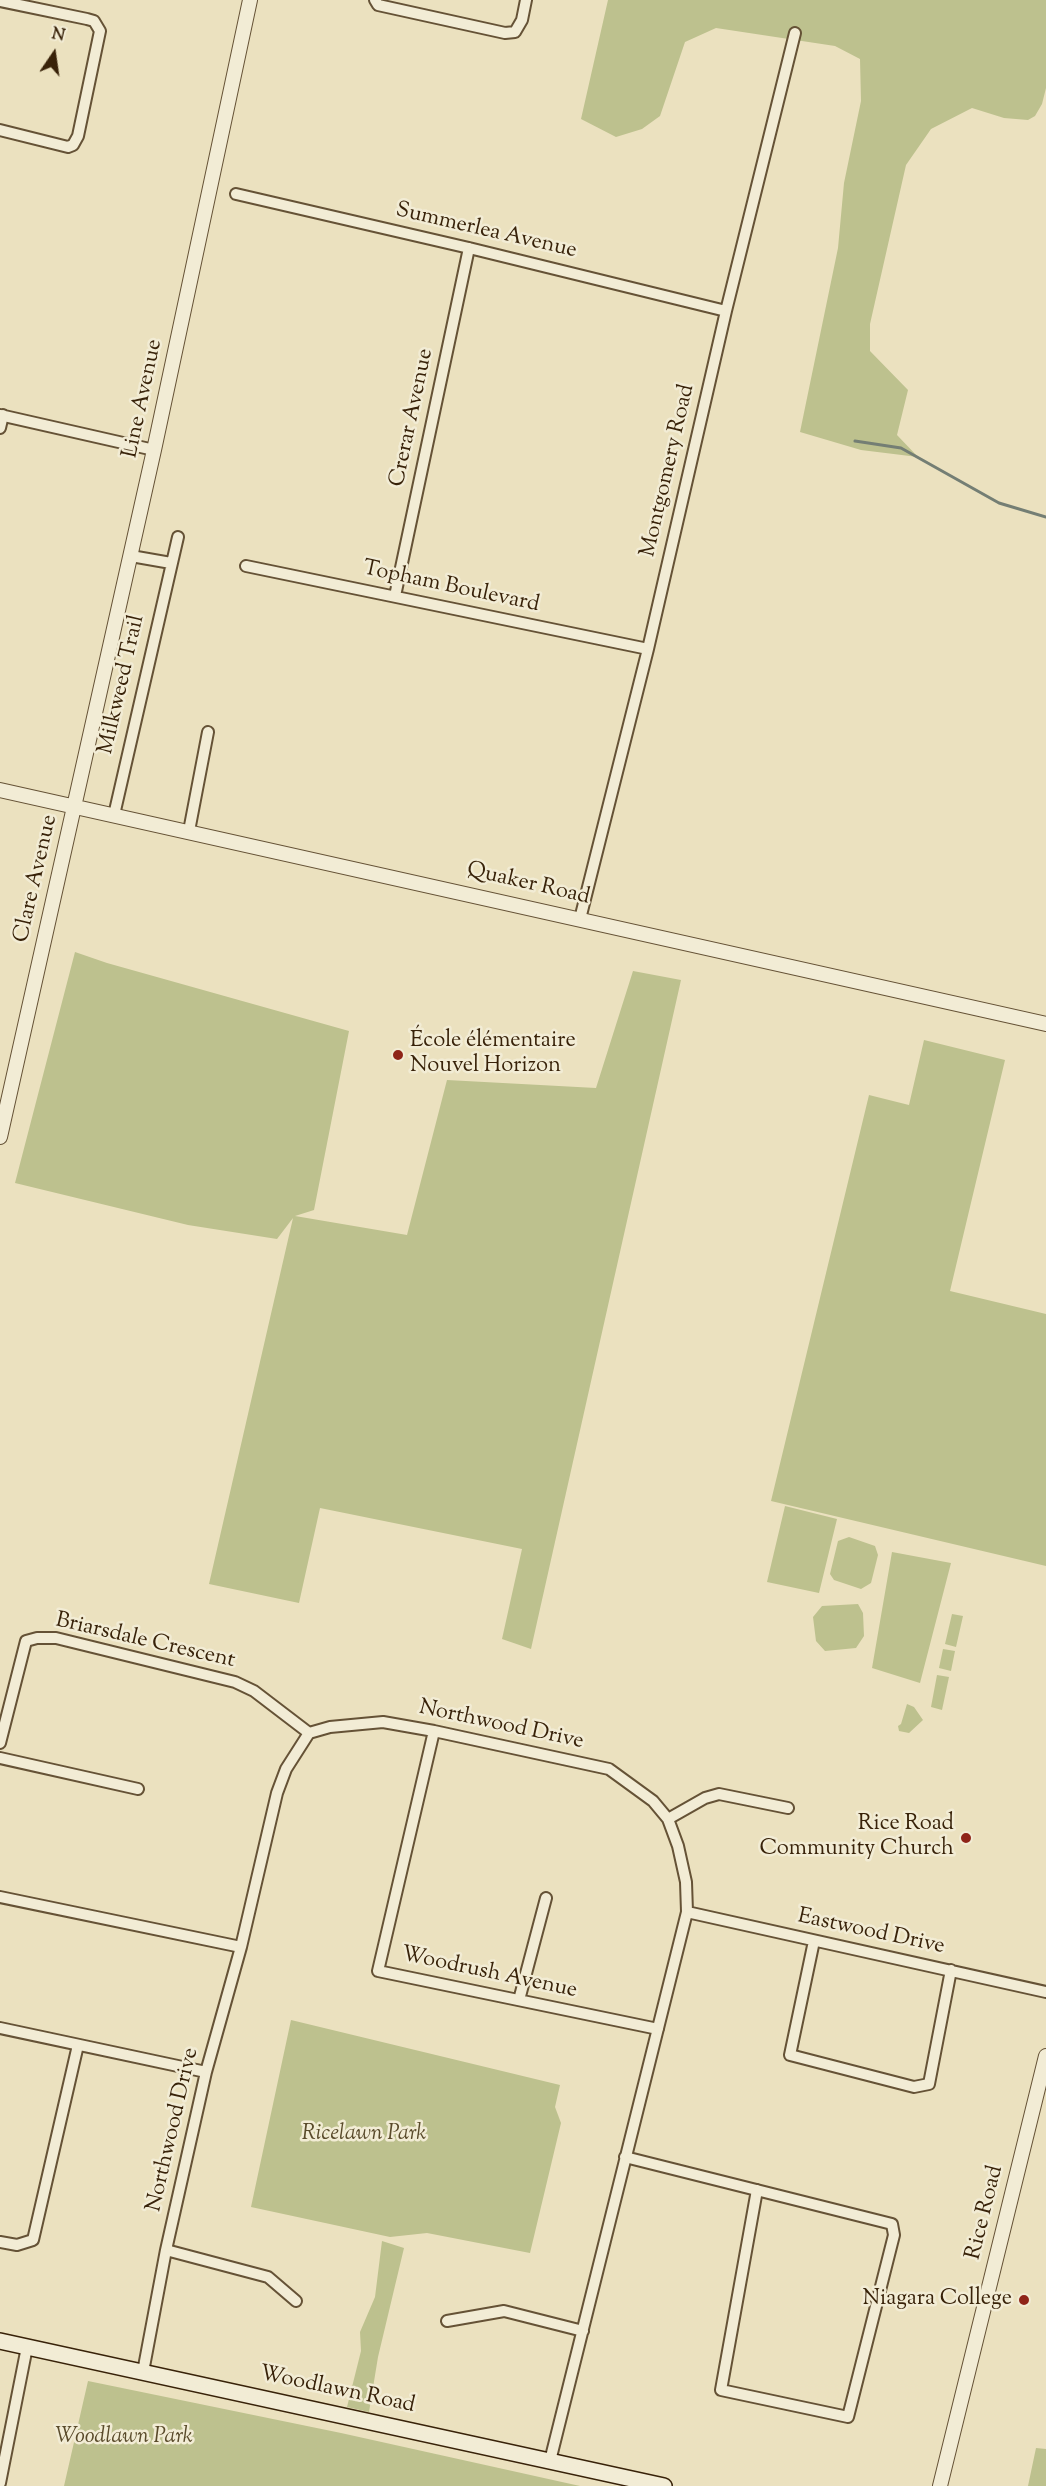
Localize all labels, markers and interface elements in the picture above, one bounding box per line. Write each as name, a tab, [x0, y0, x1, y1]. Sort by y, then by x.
text: N	[49, 23, 67, 49]
north arrow	[24, 24, 84, 84]
street label: Summerlea Avenue	[393, 198, 579, 266]
street label: Line Avenue	[119, 337, 169, 461]
street label: Crerar Avenue	[385, 347, 441, 489]
street label: Montgomery Road	[636, 382, 702, 560]
street label: Topham Boulevard	[360, 556, 542, 620]
street label: Milkweed Trail	[94, 613, 152, 757]
street label: Clare Avenue	[9, 812, 65, 946]
street label: Quaker Road	[464, 858, 592, 912]
place label: École élémentaire Nouvel Horizon	[410, 1029, 576, 1080]
marker: École élémentaire Nouvel Horizon	[391, 1048, 405, 1062]
street label: Briarsdale Crescent	[53, 1608, 237, 1676]
street label: Northwood Drive	[416, 1696, 586, 1756]
place label: Rice Road Community Church	[760, 1812, 954, 1864]
marker: Rice Road Community Church	[959, 1831, 973, 1845]
street label: Eastwood Drive	[795, 1905, 947, 1961]
street label: Woodrush Avenue	[399, 1942, 579, 2006]
street label: Northwood Drive	[142, 2045, 206, 2215]
park label: Ricelawn Park	[302, 2122, 426, 2148]
street label: Rice Road	[962, 2163, 1010, 2263]
place label: Niagara College	[863, 2287, 1012, 2313]
marker: Niagara College	[1017, 2293, 1031, 2307]
street label: Woodlawn Road	[257, 2362, 417, 2420]
park label: Woodlawn Park	[55, 2425, 193, 2451]

